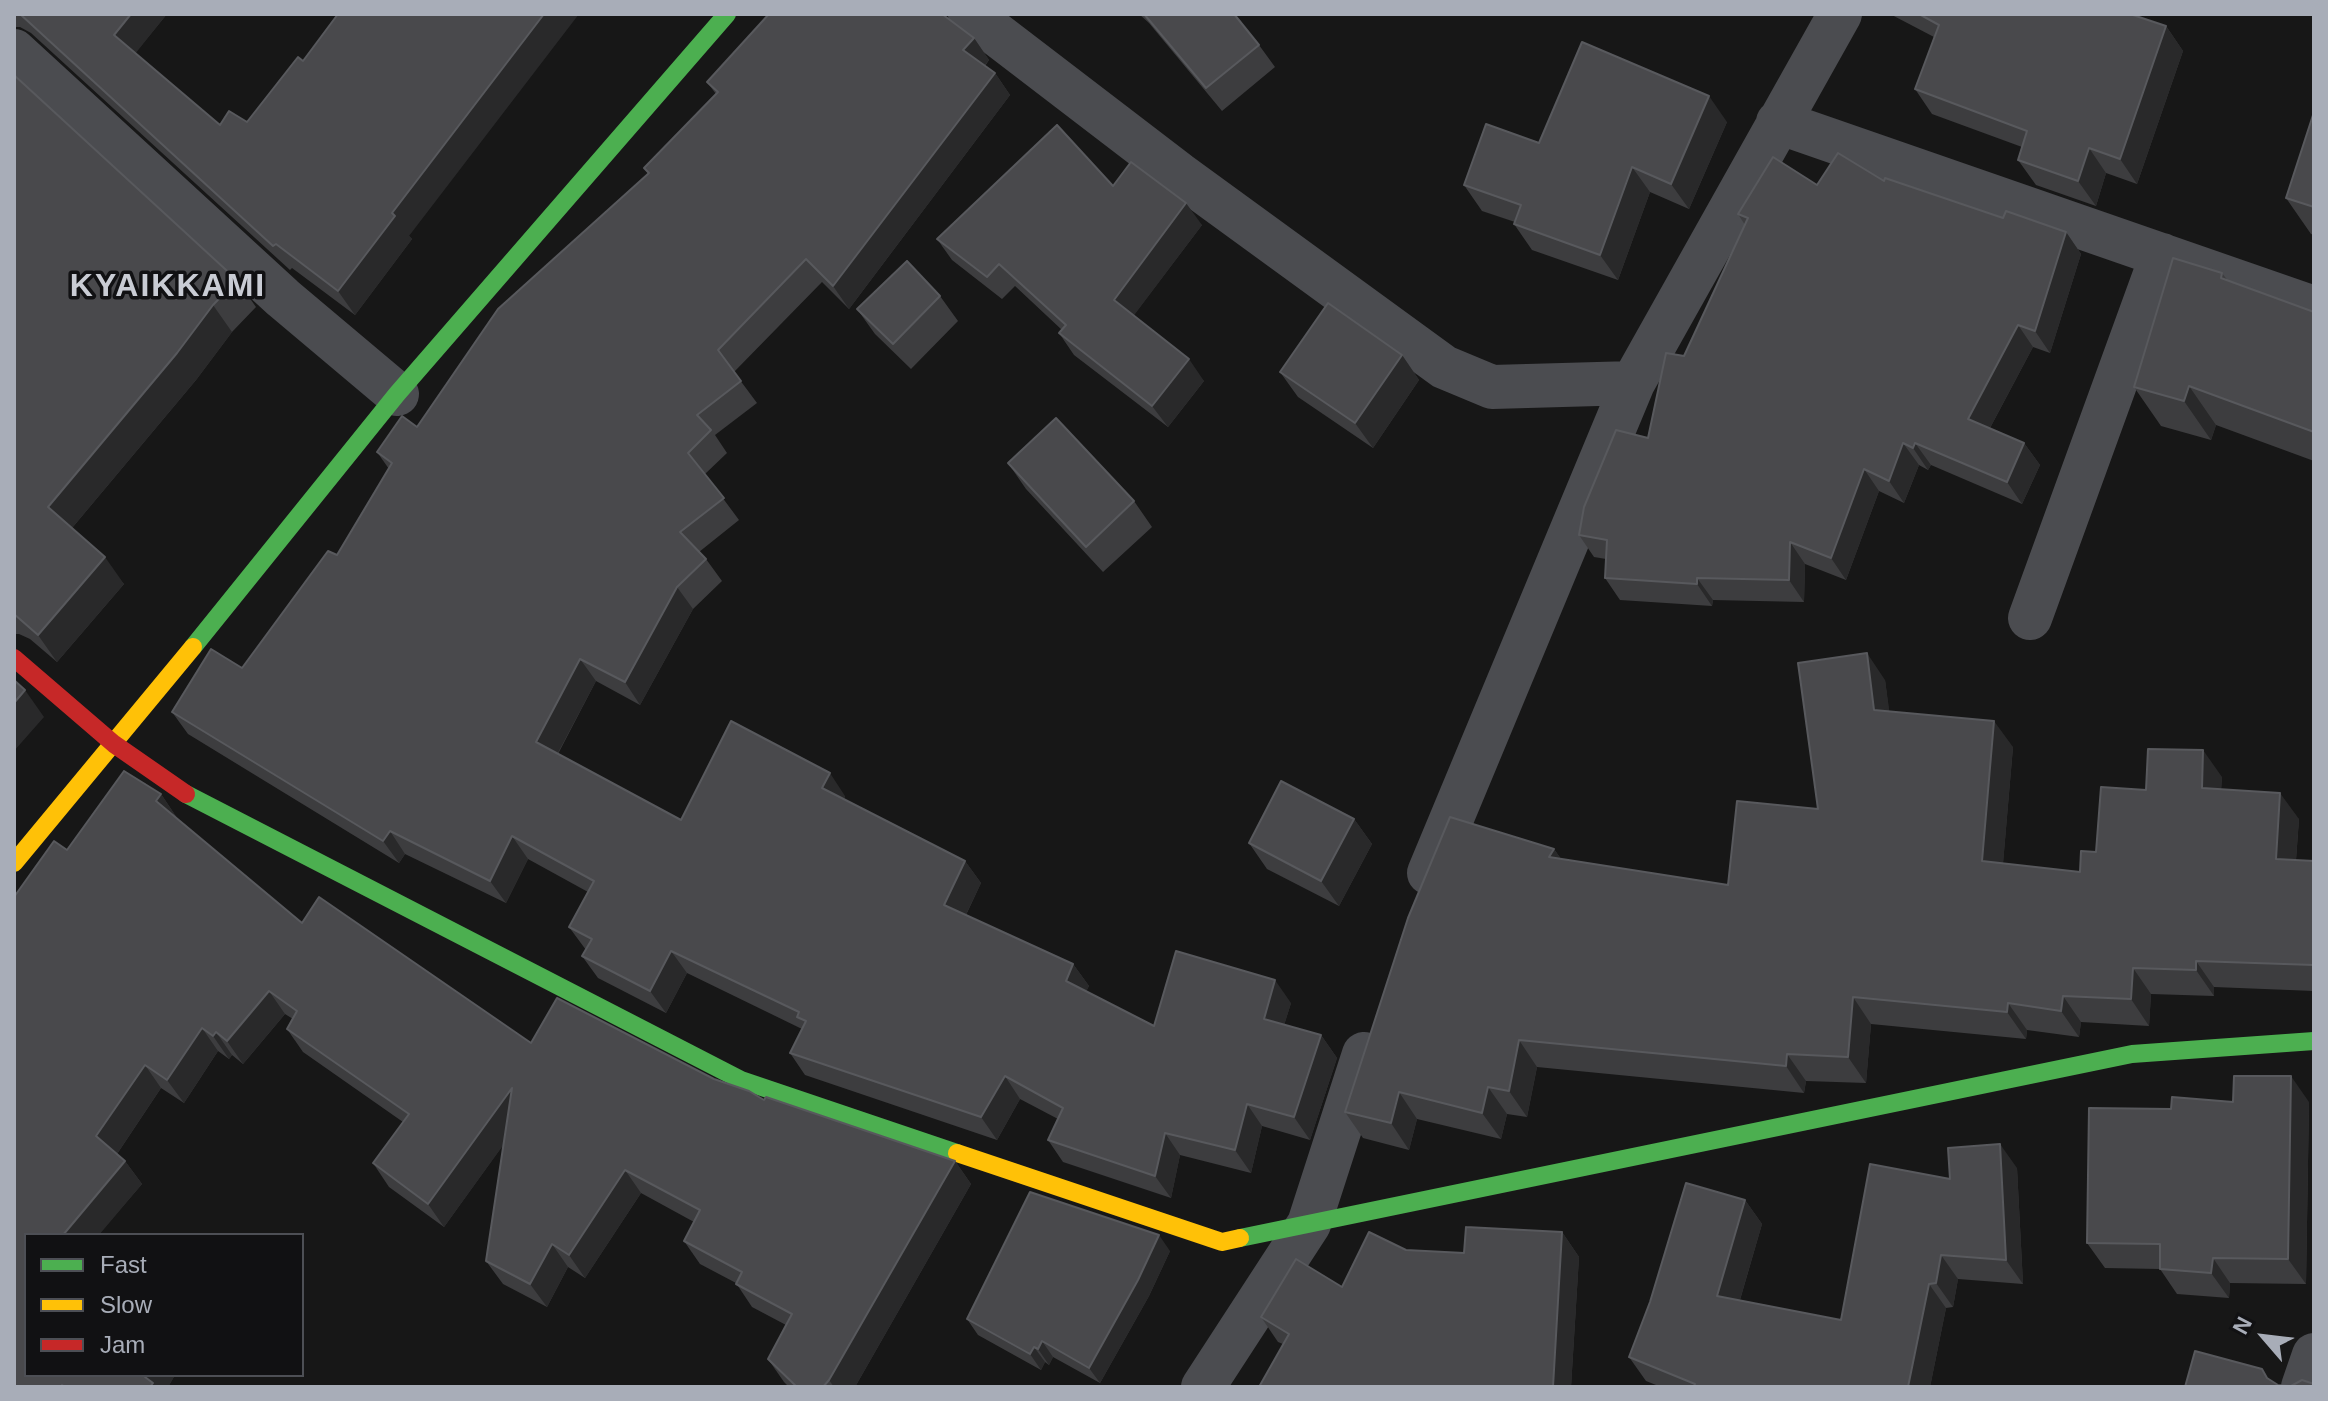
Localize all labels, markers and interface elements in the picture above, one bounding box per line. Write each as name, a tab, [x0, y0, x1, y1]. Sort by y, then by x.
district label: KYAIKKAMI	[70, 268, 266, 306]
legend	[24, 1233, 304, 1377]
text: Fast	[100, 1251, 147, 1278]
text: Slow	[100, 1291, 152, 1318]
north arrow	[2224, 1297, 2304, 1377]
text: N	[2228, 1313, 2257, 1338]
text: Jam	[100, 1331, 145, 1358]

